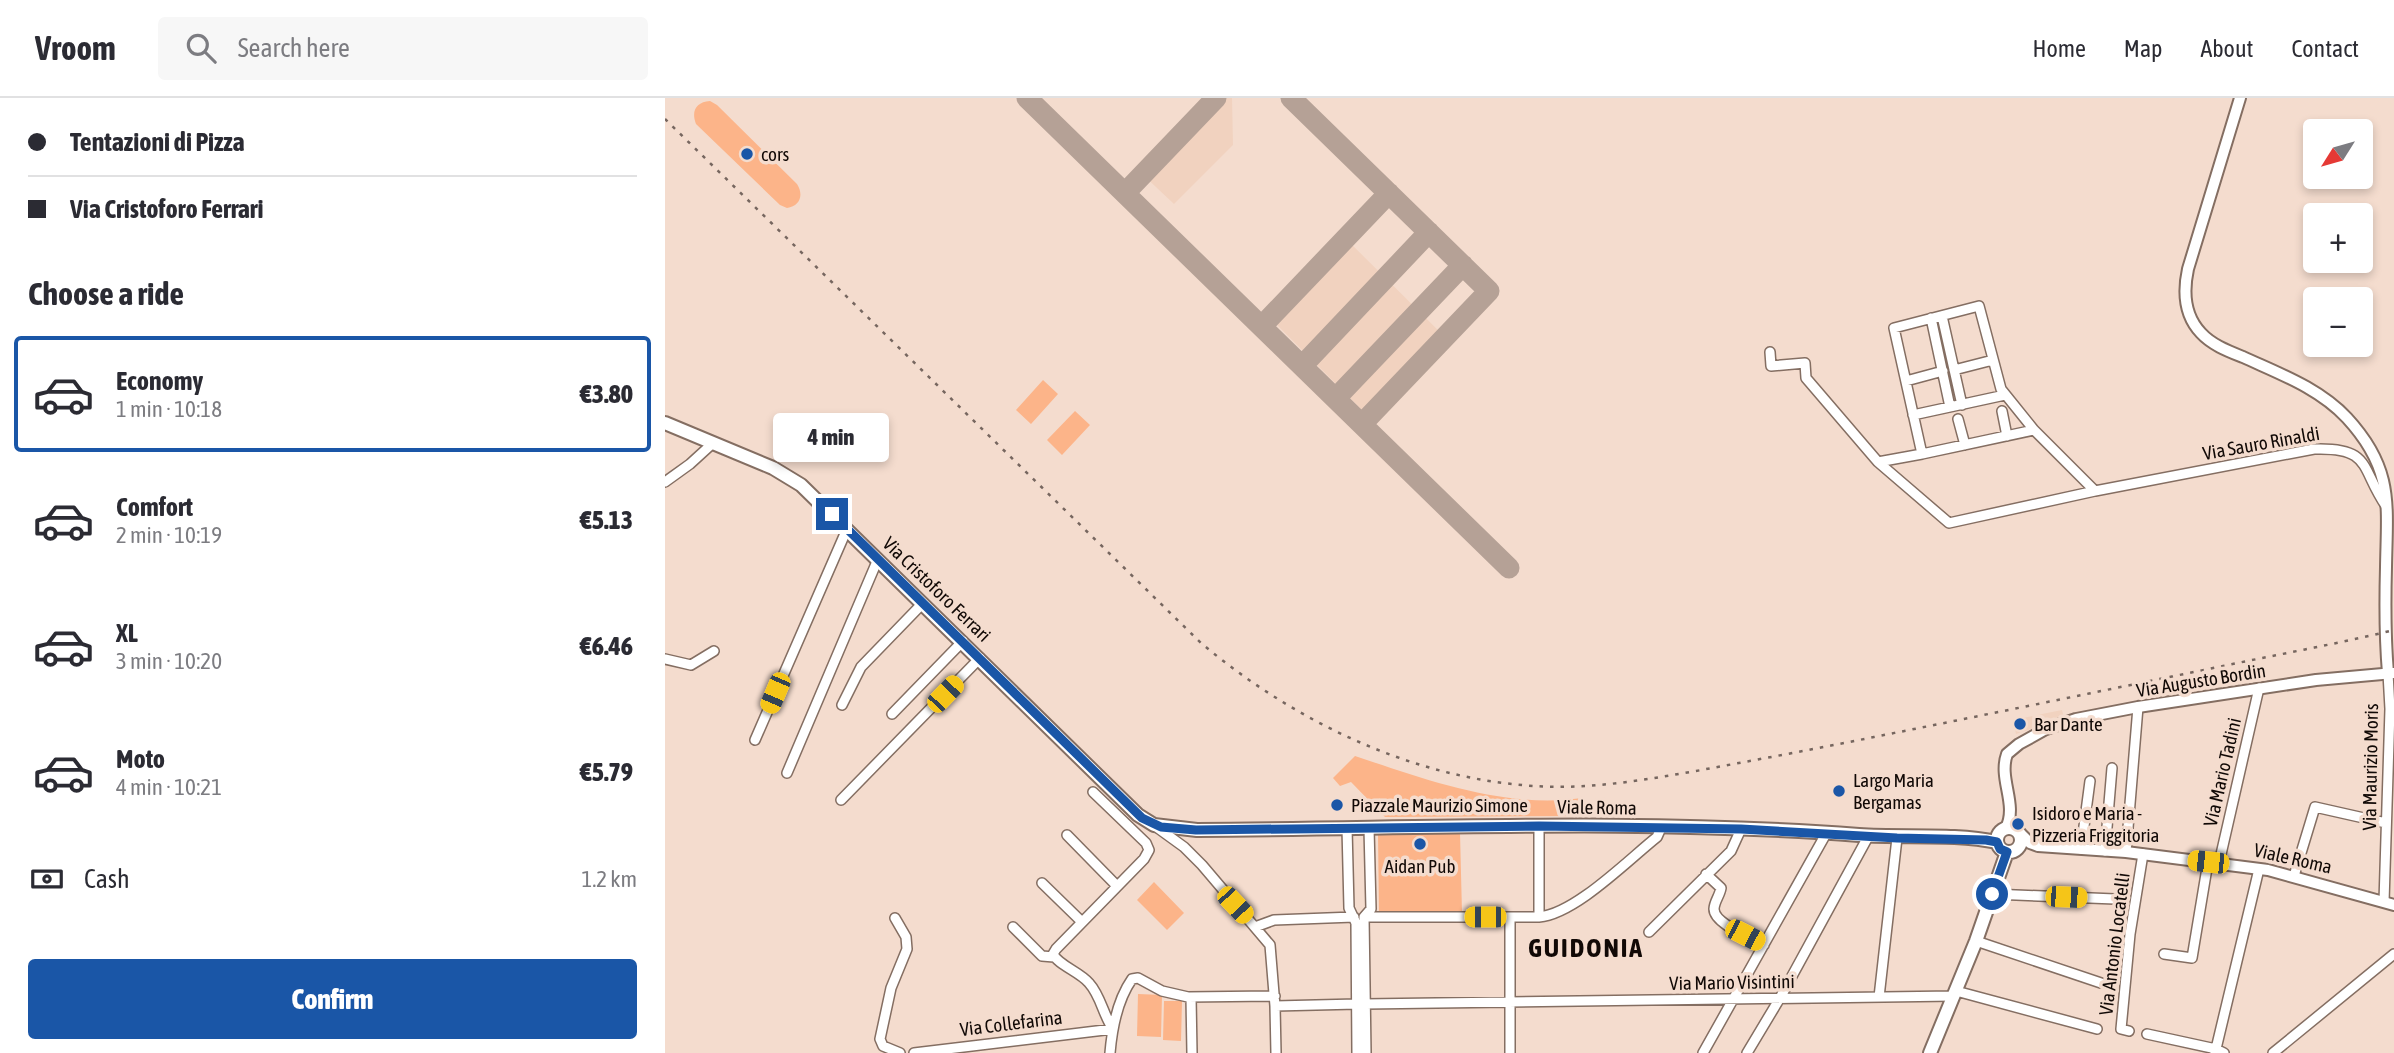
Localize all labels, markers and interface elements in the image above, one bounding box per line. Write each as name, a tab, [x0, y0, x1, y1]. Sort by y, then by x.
search box	[158, 17, 648, 80]
text: Vroom	[35, 29, 116, 67]
icon: search	[182, 29, 220, 67]
text: Search here	[238, 33, 350, 63]
text: Home	[2032, 35, 2086, 62]
text: Map	[2124, 35, 2162, 62]
text: About	[2200, 35, 2253, 62]
text: Contact	[2291, 35, 2359, 62]
north arrow	[2303, 119, 2373, 189]
map controls	[2303, 119, 2373, 357]
text: Tentazioni di Pizza	[70, 127, 245, 157]
place label: cors	[761, 143, 790, 165]
marker: cors	[739, 146, 755, 162]
text: Via Cristoforo Ferrari	[70, 194, 264, 224]
button: +	[2303, 203, 2373, 273]
text: Choose a ride	[28, 275, 184, 312]
button: −	[2303, 287, 2373, 357]
icon: car	[32, 363, 95, 426]
text: Economy	[116, 366, 203, 396]
text: €3.80	[580, 379, 633, 409]
text: 1 min · 10:18	[116, 396, 222, 422]
callout: 4 min	[774, 412, 890, 462]
street label: Via Sauro Rinaldi	[2201, 422, 2321, 464]
text: 4 min	[808, 424, 854, 450]
icon: car	[32, 489, 95, 552]
text: Comfort	[116, 492, 193, 522]
route end	[816, 498, 848, 530]
text: €5.13	[580, 505, 633, 535]
text: 2 min · 10:19	[116, 522, 222, 548]
street label: Via Cristoforo Ferrari	[878, 532, 996, 646]
icon: car	[32, 615, 95, 678]
text: XL	[116, 618, 138, 648]
text: €6.46	[580, 631, 633, 661]
text: 3 min · 10:20	[116, 648, 222, 674]
street label: Via Augusto Bordin	[2135, 659, 2267, 701]
car	[758, 670, 793, 716]
car	[923, 672, 968, 716]
street label: Via Maurizio Moris	[2358, 703, 2382, 831]
place label: Bar Dante	[2034, 713, 2103, 735]
street label: Via Mario Tadini	[2199, 715, 2245, 829]
marker: Bar Dante	[2012, 716, 2028, 732]
icon: car	[32, 741, 95, 804]
text: Moto	[116, 744, 165, 774]
text: €5.79	[580, 757, 633, 787]
place label: Largo Maria Bergamas	[1853, 769, 1934, 813]
text: 4 min · 10:21	[116, 774, 222, 800]
marker: Largo Maria Bergamas	[1831, 783, 1847, 799]
place label: Piazzale Maurizio Simone	[1351, 794, 1528, 816]
street label: Viale Roma	[1557, 795, 1637, 819]
marker: Piazzale Maurizio Simone	[1329, 797, 1345, 813]
place label: Isidoro e Maria - Pizzeria Friggitoria	[2032, 802, 2159, 846]
marker: Isidoro e Maria - Pizzeria Friggitoria	[2010, 816, 2026, 832]
marker: Aidan Pub	[1412, 836, 1428, 852]
street label: Viale Roma	[2252, 838, 2334, 878]
car	[2187, 849, 2230, 875]
place label: Aidan Pub	[1385, 855, 1455, 877]
icon: cash	[28, 860, 66, 898]
text: Cash	[84, 864, 130, 894]
text: 1.2 km	[581, 866, 637, 892]
street label: Via Antonio Locatelli	[2094, 871, 2134, 1017]
route start	[1976, 878, 2008, 910]
car	[1213, 882, 1258, 928]
car	[2045, 886, 2088, 908]
car	[1465, 907, 1507, 928]
car	[1722, 916, 1769, 954]
district label: GUIDONIA	[1528, 933, 1644, 963]
button: Confirm	[28, 959, 637, 1039]
street label: Via Mario Visintini	[1669, 970, 1795, 994]
street label: Via Collefarina	[958, 1006, 1064, 1040]

